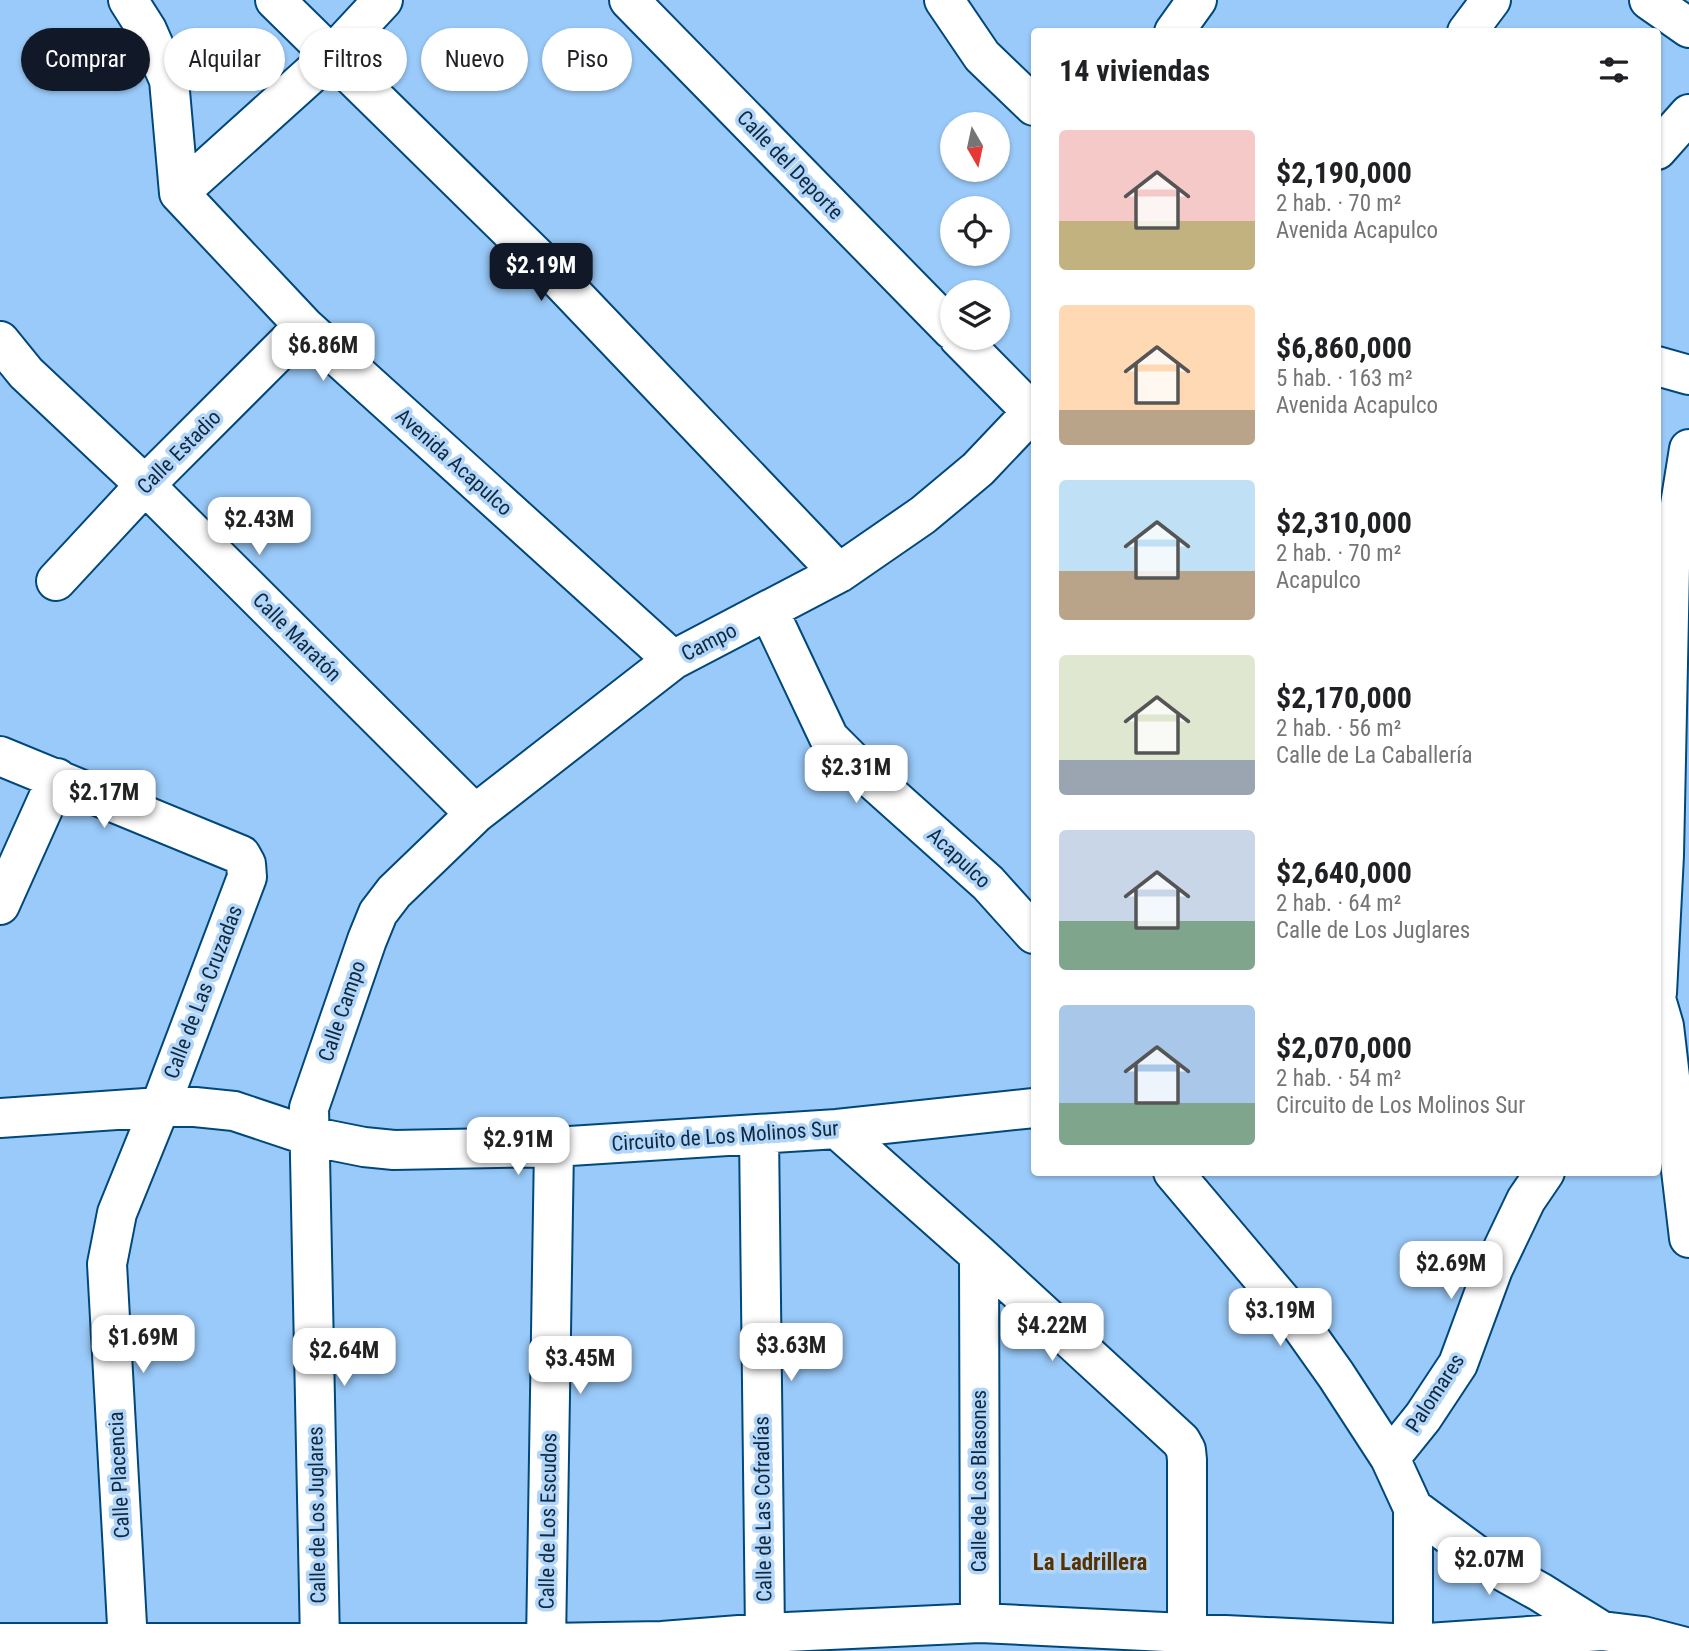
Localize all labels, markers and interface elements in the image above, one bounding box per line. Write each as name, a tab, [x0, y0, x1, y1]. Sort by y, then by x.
chip: Comprar	[21, 28, 150, 91]
chip: Alquilar	[164, 28, 285, 91]
chip: Filtros	[299, 28, 407, 91]
chip: Nuevo	[421, 28, 528, 91]
chip: Piso	[542, 28, 632, 91]
icon: filters	[1595, 51, 1633, 89]
text: 14 viviendas	[1059, 53, 1210, 88]
street label: Calle del Deporte	[732, 106, 848, 224]
north arrow	[940, 112, 1010, 182]
map controls	[940, 112, 1010, 350]
text: $2,190,000	[1276, 155, 1412, 190]
icon: home	[1115, 158, 1199, 242]
text: 2 hab. · 70 m²	[1276, 190, 1401, 217]
button: locate	[940, 196, 1010, 266]
text: Avenida Acapulco	[1276, 217, 1438, 244]
pin: $2.19M	[484, 244, 598, 303]
text: $2.19M	[506, 252, 576, 279]
button: layers	[940, 280, 1010, 350]
pin: $6.86M	[266, 324, 380, 383]
text: $6,860,000	[1276, 330, 1412, 365]
text: $6.86M	[288, 332, 358, 359]
icon: home	[1115, 333, 1199, 417]
text: 5 hab. · 163 m²	[1276, 365, 1413, 392]
text: Avenida Acapulco	[1276, 392, 1438, 419]
street label: Avenida Acapulco	[391, 404, 517, 520]
street label: Calle Estadio	[132, 405, 226, 499]
pin: $2.43M	[202, 498, 316, 557]
text: $2,310,000	[1276, 505, 1412, 540]
text: $2.43M	[224, 506, 294, 533]
icon: home	[1115, 508, 1199, 592]
text: 2 hab. · 70 m²	[1276, 540, 1401, 567]
text: Acapulco	[1276, 567, 1361, 594]
street label: Calle Maratón	[248, 588, 346, 686]
street label: Campo	[677, 618, 741, 666]
text: $2,170,000	[1276, 680, 1412, 715]
icon: home	[1115, 683, 1199, 767]
text: 2 hab. · 56 m²	[1276, 715, 1401, 742]
text: Calle de La Caballería	[1276, 742, 1473, 769]
pin: $2.31M	[799, 746, 913, 805]
text: $2.31M	[821, 754, 891, 781]
pin: $2.17M	[47, 770, 161, 830]
text: $2.17M	[69, 779, 139, 806]
street label: Acapulco	[922, 823, 996, 893]
text: $2,640,000	[1276, 855, 1412, 890]
icon: home	[1115, 858, 1199, 942]
text: 2 hab. · 64 m²	[1276, 890, 1401, 917]
street label: Calle de Las Cruzadas	[159, 902, 247, 1082]
text: Calle de Los Juglares	[1276, 917, 1470, 944]
street label: Calle Campo	[314, 957, 370, 1065]
text: $2,070,000	[1276, 1030, 1412, 1065]
icon: home	[1115, 1033, 1199, 1117]
text: 2 hab. · 54 m²	[1276, 1065, 1401, 1092]
text: Circuito de Los Molinos Sur	[1276, 1092, 1525, 1119]
street label: Circuito de Los Molinos Sur	[611, 1116, 839, 1156]
pin: $2.91M	[461, 1118, 575, 1177]
text: $2.91M	[483, 1126, 553, 1153]
pin: $2.69M	[1394, 1242, 1508, 1301]
text: $2.69M	[1416, 1250, 1486, 1277]
pin: $3.19M	[1223, 1288, 1337, 1348]
text: $3.19M	[1245, 1297, 1315, 1324]
pin: $4.22M	[995, 1304, 1109, 1363]
text: $4.22M	[1017, 1312, 1087, 1339]
pin: $1.69M	[86, 1316, 200, 1375]
text: $1.69M	[108, 1324, 178, 1351]
pin: $3.63M	[734, 1324, 848, 1383]
pin: $2.64M	[287, 1328, 401, 1388]
text: $3.63M	[756, 1332, 826, 1359]
pin: $3.45M	[523, 1336, 637, 1396]
text: $2.64M	[309, 1337, 379, 1364]
text: $3.45M	[545, 1345, 615, 1372]
street label: Palomares	[1401, 1349, 1469, 1437]
street label: Calle de Los Blasones	[967, 1390, 991, 1572]
street label: Calle Placencia	[104, 1411, 134, 1539]
street label: Calle de Las Cofradías	[749, 1416, 777, 1602]
street label: Calle de Los Juglares	[303, 1426, 331, 1604]
street label: Calle de Los Escudos	[534, 1432, 562, 1610]
pin: $2.07M	[1432, 1538, 1546, 1597]
text: $2.07M	[1454, 1546, 1524, 1573]
district label: La Ladrillera	[1033, 1549, 1147, 1576]

